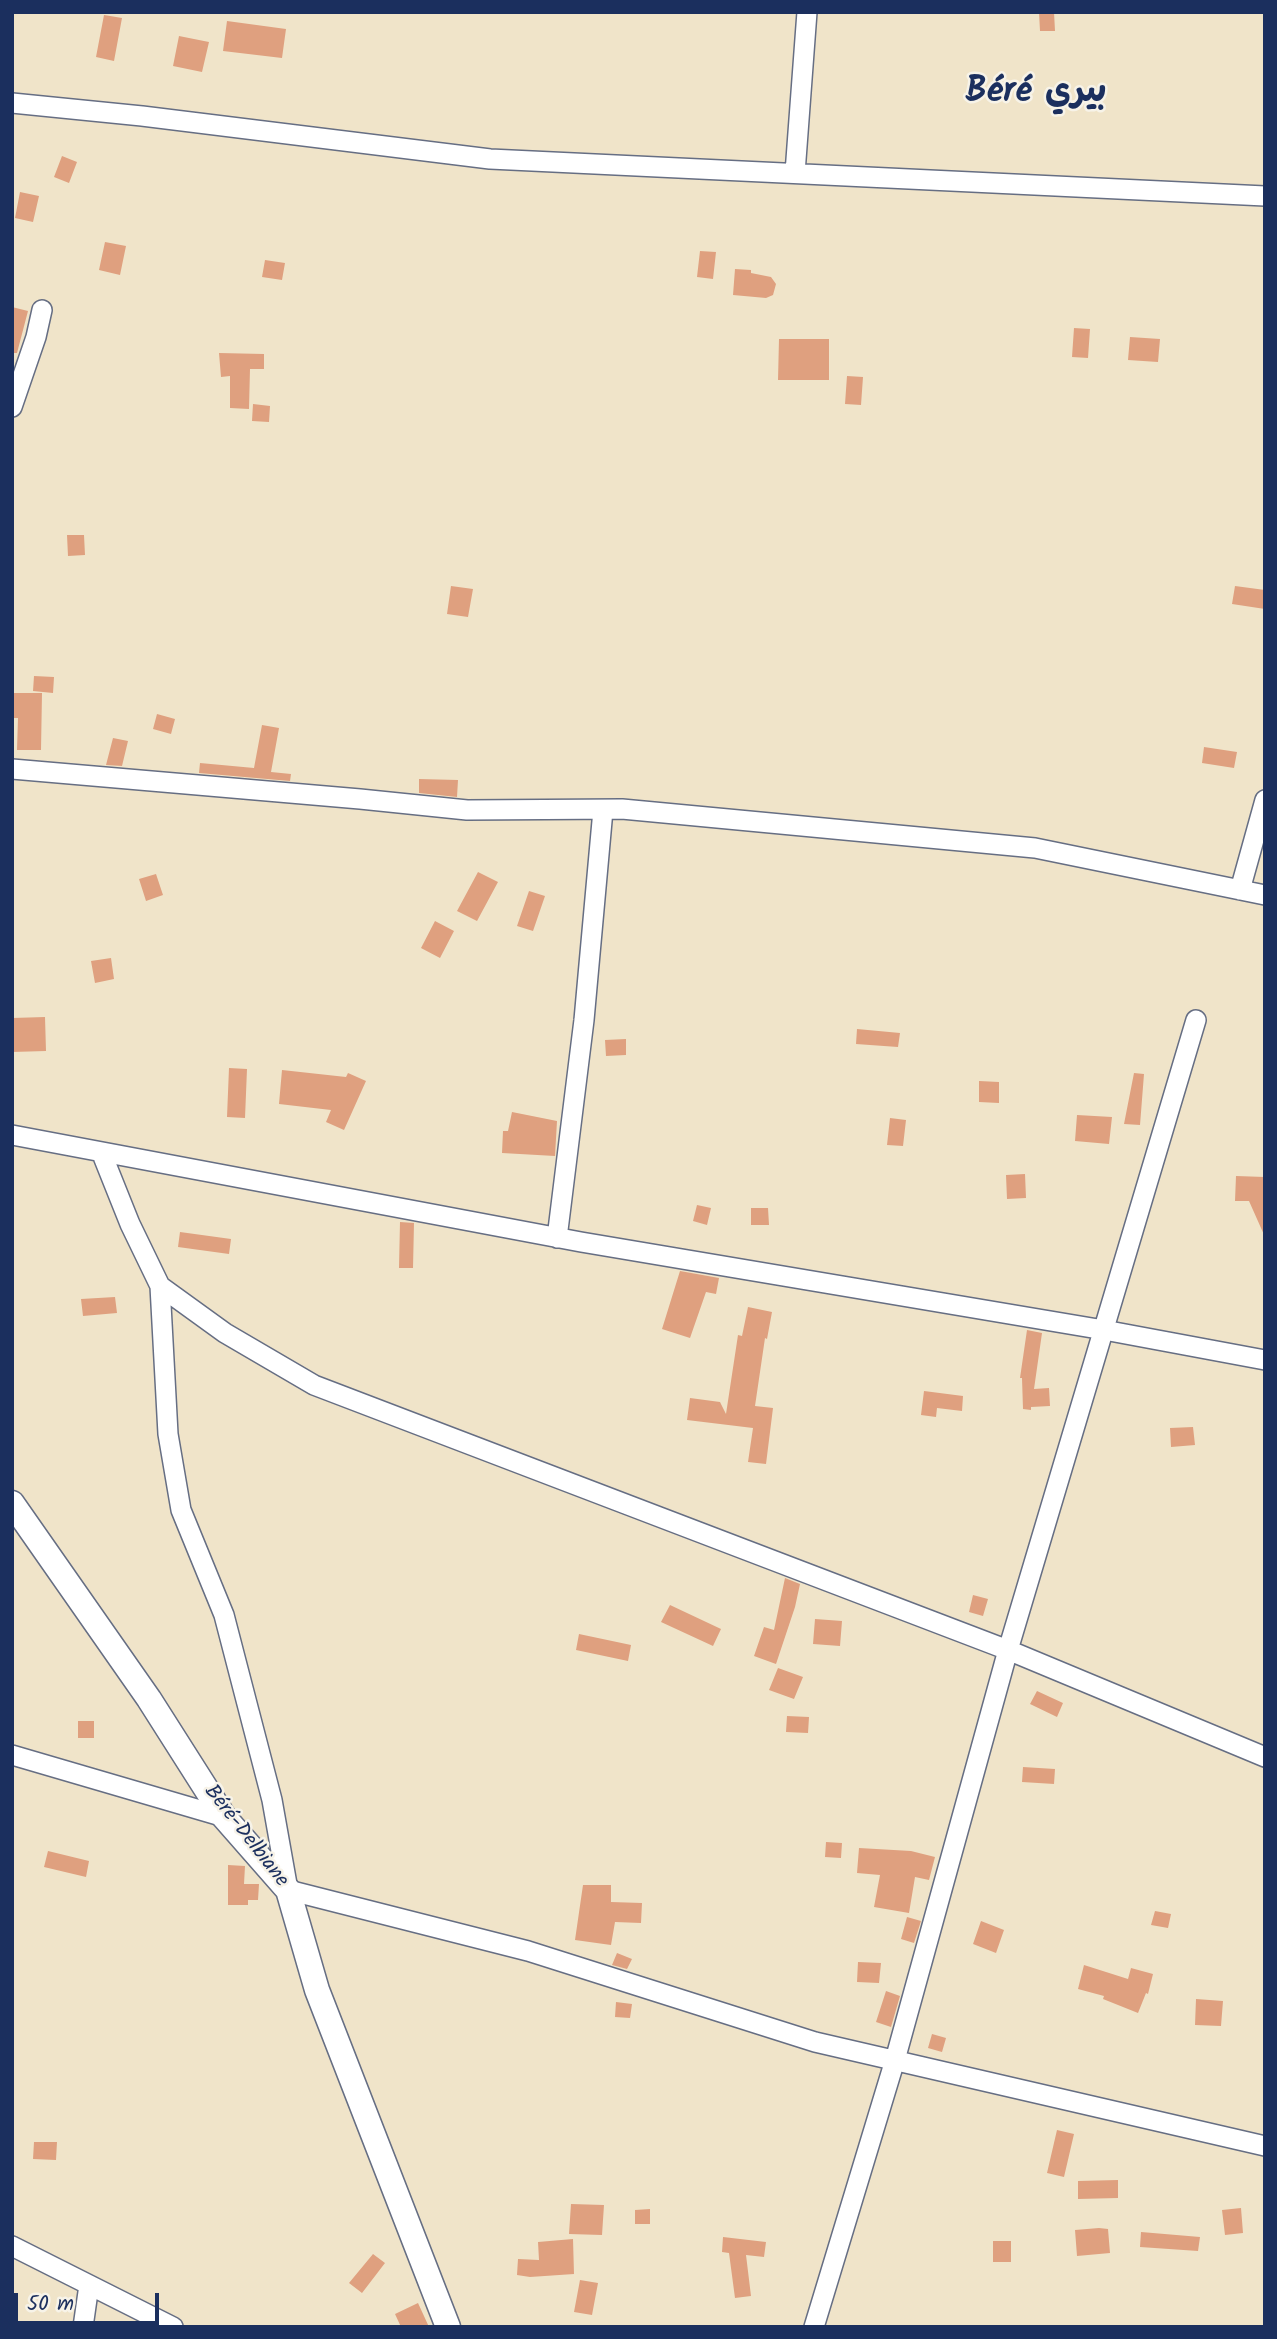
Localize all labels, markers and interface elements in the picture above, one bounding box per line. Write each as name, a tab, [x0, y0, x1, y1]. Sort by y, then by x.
district label: Béré بيري	[965, 74, 1107, 116]
street label: Béré-Delbiane	[197, 1781, 293, 1893]
scale bar	[18, 2280, 163, 2324]
text: 50 m	[27, 2288, 74, 2321]

